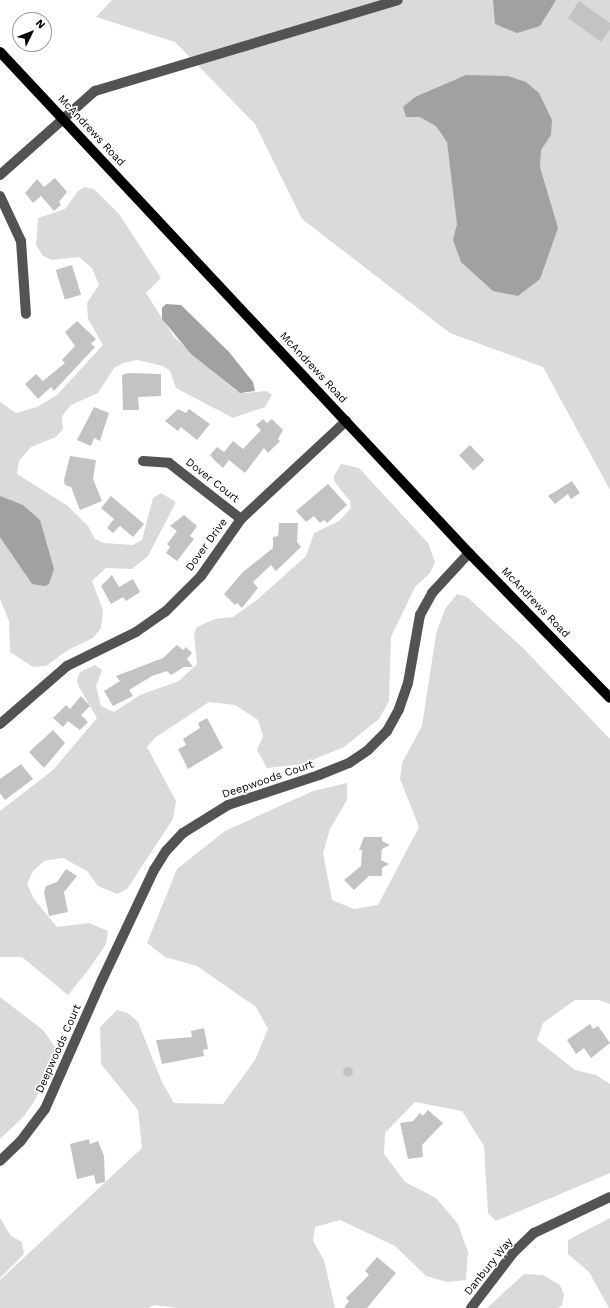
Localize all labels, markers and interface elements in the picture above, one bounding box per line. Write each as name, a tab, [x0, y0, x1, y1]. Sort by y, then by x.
north arrow	[12, 12, 52, 52]
text: N	[33, 17, 48, 32]
street label: McAndrews Road	[55, 93, 127, 169]
street label: McAndrews Road	[277, 330, 349, 406]
street label: Dover Court	[183, 456, 241, 506]
street label: Dover Drive	[183, 516, 231, 574]
street label: McAndrews Road	[498, 565, 572, 641]
street label: Deepwoods Court	[221, 758, 315, 802]
street label: Deepwoods Court	[34, 1003, 84, 1095]
street label: Danbury Way	[462, 1236, 516, 1298]

